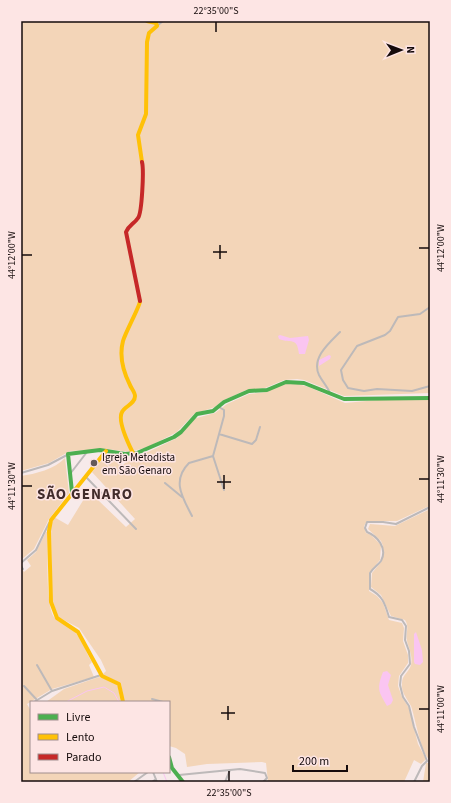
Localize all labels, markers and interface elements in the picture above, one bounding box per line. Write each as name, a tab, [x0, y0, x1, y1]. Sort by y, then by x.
text: 22°35'00"S	[193, 4, 239, 18]
north arrow	[381, 30, 421, 70]
text: N	[403, 46, 418, 54]
text: 44°12'00"W	[434, 224, 448, 272]
text: 44°12'00"W	[5, 231, 19, 279]
place label: Igreja Metodista em São Genaro	[102, 450, 175, 478]
text: 44°11'30"W	[434, 455, 448, 503]
marker: Igreja Metodista em São Genaro	[89, 458, 99, 468]
text: 44°11'30"W	[5, 462, 19, 510]
district label: SÃO GENARO	[37, 484, 133, 505]
text: 44°11'00"W	[434, 685, 448, 733]
legend	[30, 701, 170, 773]
text: Livre	[66, 709, 90, 726]
text: Lento	[66, 729, 95, 746]
scale bar	[293, 747, 347, 773]
text: Parado	[66, 749, 101, 766]
text: 200 m	[299, 753, 329, 770]
text: 22°35'00"S	[206, 786, 252, 800]

